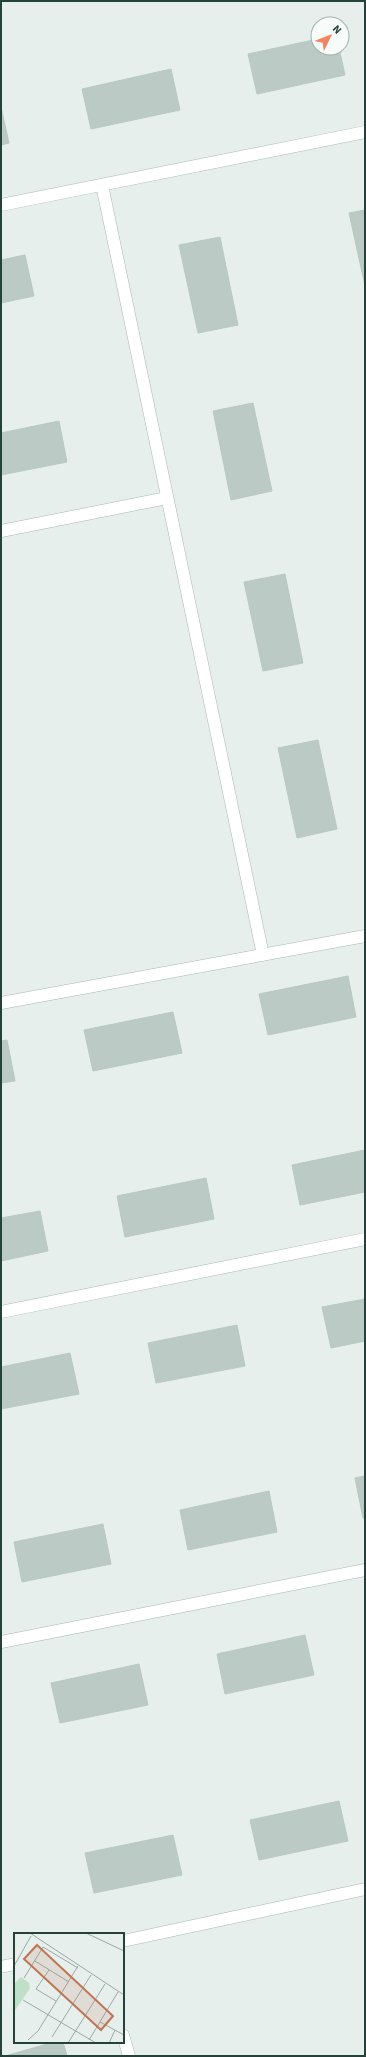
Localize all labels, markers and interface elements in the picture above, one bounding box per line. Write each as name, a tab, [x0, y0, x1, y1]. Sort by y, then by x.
north arrow	[310, 16, 350, 56]
text: N	[329, 22, 345, 37]
inset map	[14, 1933, 124, 2043]

